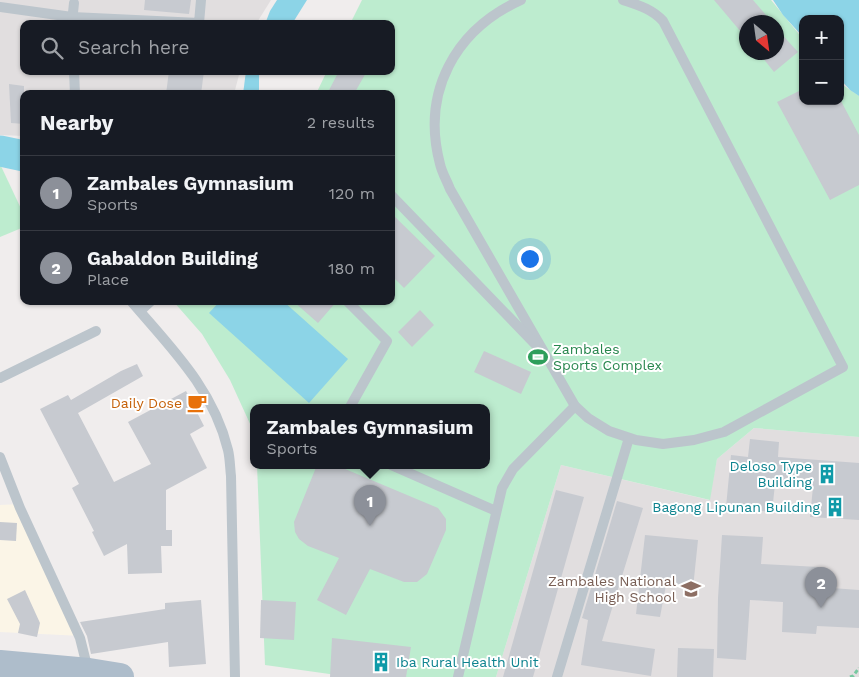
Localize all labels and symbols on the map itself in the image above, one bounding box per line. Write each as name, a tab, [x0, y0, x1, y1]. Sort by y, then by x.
north arrow	[739, 15, 784, 60]
your location	[517, 246, 543, 272]
place label: Zambales Sports Complex	[553, 341, 662, 373]
sports icon: Zambales Sports Complex	[527, 346, 549, 368]
cafe icon: Daily Dose	[186, 392, 208, 414]
place label: Daily Dose	[111, 395, 182, 411]
place label: Deloso Type Building	[730, 458, 813, 490]
building icon: Deloso Type Building	[816, 463, 838, 485]
pin: 1	[354, 485, 386, 526]
building icon: Bagong Lipunan Building	[824, 496, 846, 518]
place label: Bagong Lipunan Building	[652, 499, 821, 515]
pin: 2	[805, 567, 837, 608]
place label: Zambales National High School	[548, 573, 677, 605]
school or university icon: Zambales National High School	[680, 578, 702, 600]
building icon: Iba Rural Health Unit	[370, 651, 392, 673]
place label: Iba Rural Health Unit	[396, 654, 539, 670]

